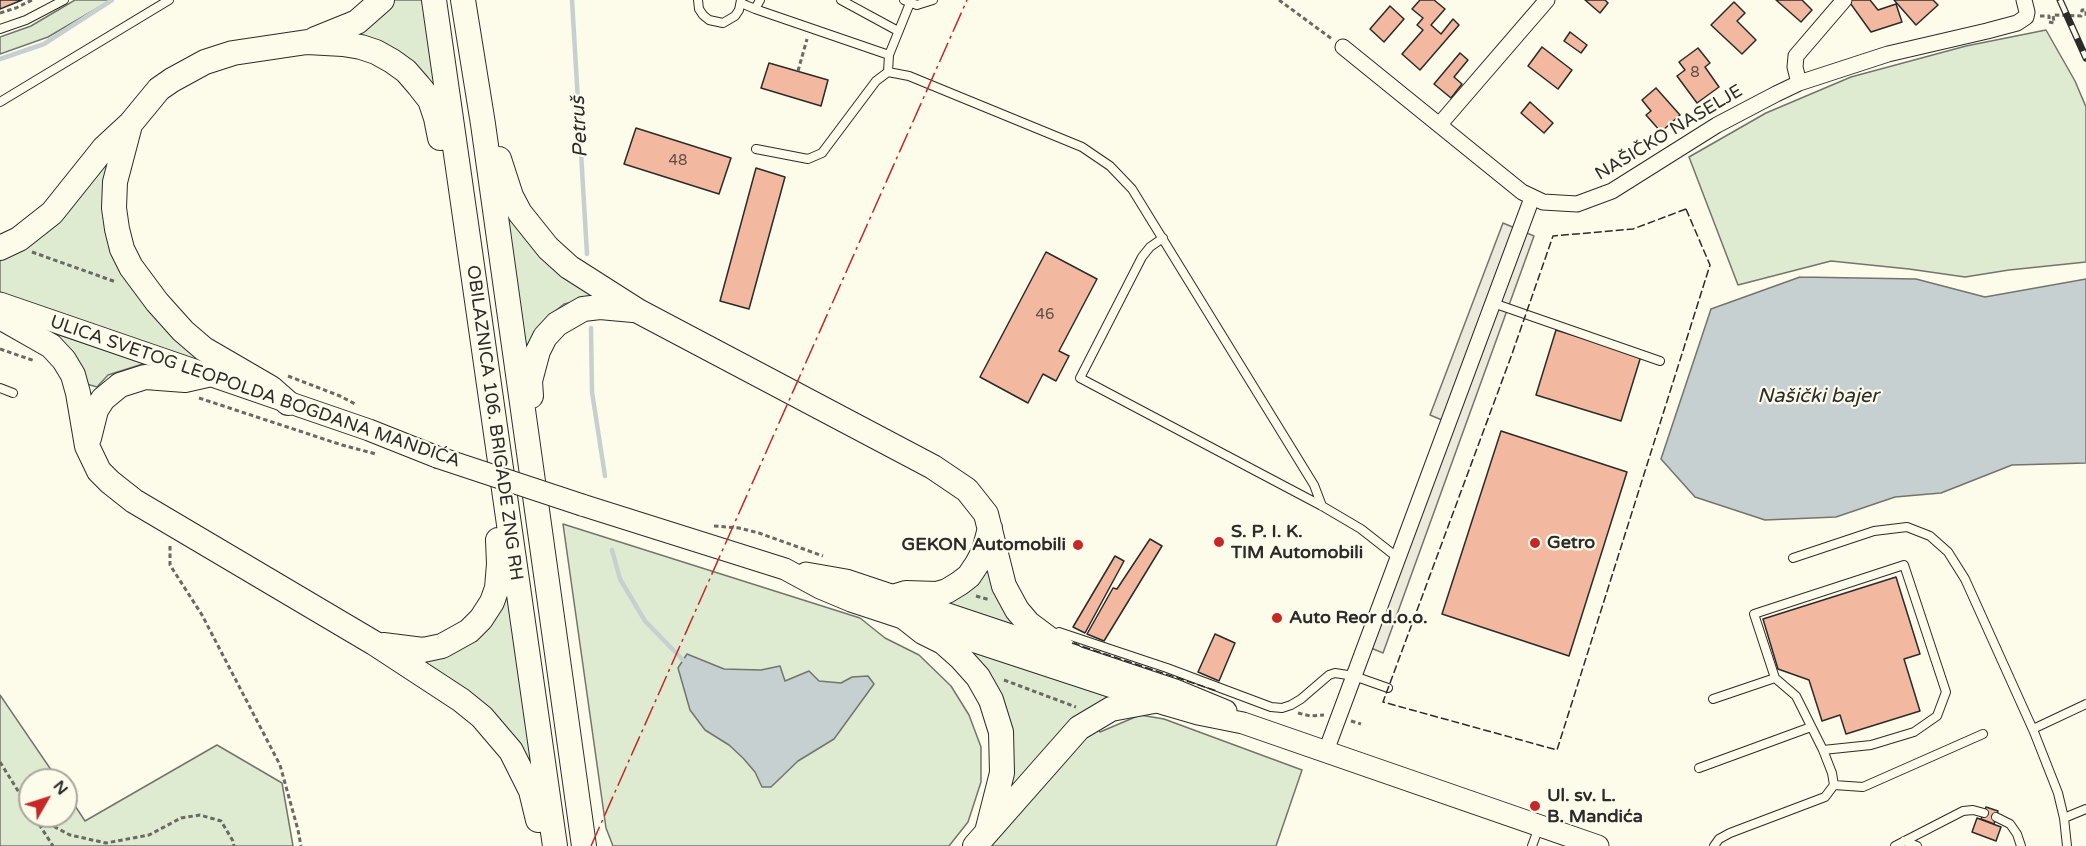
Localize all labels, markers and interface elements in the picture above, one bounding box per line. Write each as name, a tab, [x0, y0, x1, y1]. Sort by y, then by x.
house number: 8	[1690, 64, 1700, 82]
street label: NAŠIČKO NASELJE	[1591, 80, 1747, 186]
water label: Petruš	[566, 96, 594, 158]
house number: 48	[669, 152, 687, 170]
street label: OBILAZNICA 106. BRIGADE ZNG RH	[461, 264, 527, 582]
house number: 46	[1036, 306, 1054, 324]
street label: ULICA SVETOG LEOPOLDA BOGDANA MANDIĆA	[47, 311, 463, 473]
water label: Našički bajer	[1757, 385, 1879, 409]
place label: S. P. I. K. TIM Automobili	[1231, 521, 1363, 564]
place label: Getro	[1547, 532, 1595, 554]
place label: GEKON Automobili	[902, 534, 1066, 556]
marker: S. P. I. K. TIM Automobili	[1212, 535, 1226, 549]
marker: Getro	[1528, 536, 1542, 550]
marker: GEKON Automobili	[1071, 538, 1085, 552]
place label: Auto Reor d.o.o.	[1289, 607, 1428, 629]
marker: Auto Reor d.o.o.	[1270, 611, 1284, 625]
north arrow	[18, 768, 78, 828]
text: N	[49, 777, 72, 799]
place label: Ul. sv. L. B. Mandića	[1547, 785, 1643, 828]
marker: Ul. sv. L. B. Mandića	[1528, 799, 1542, 813]

